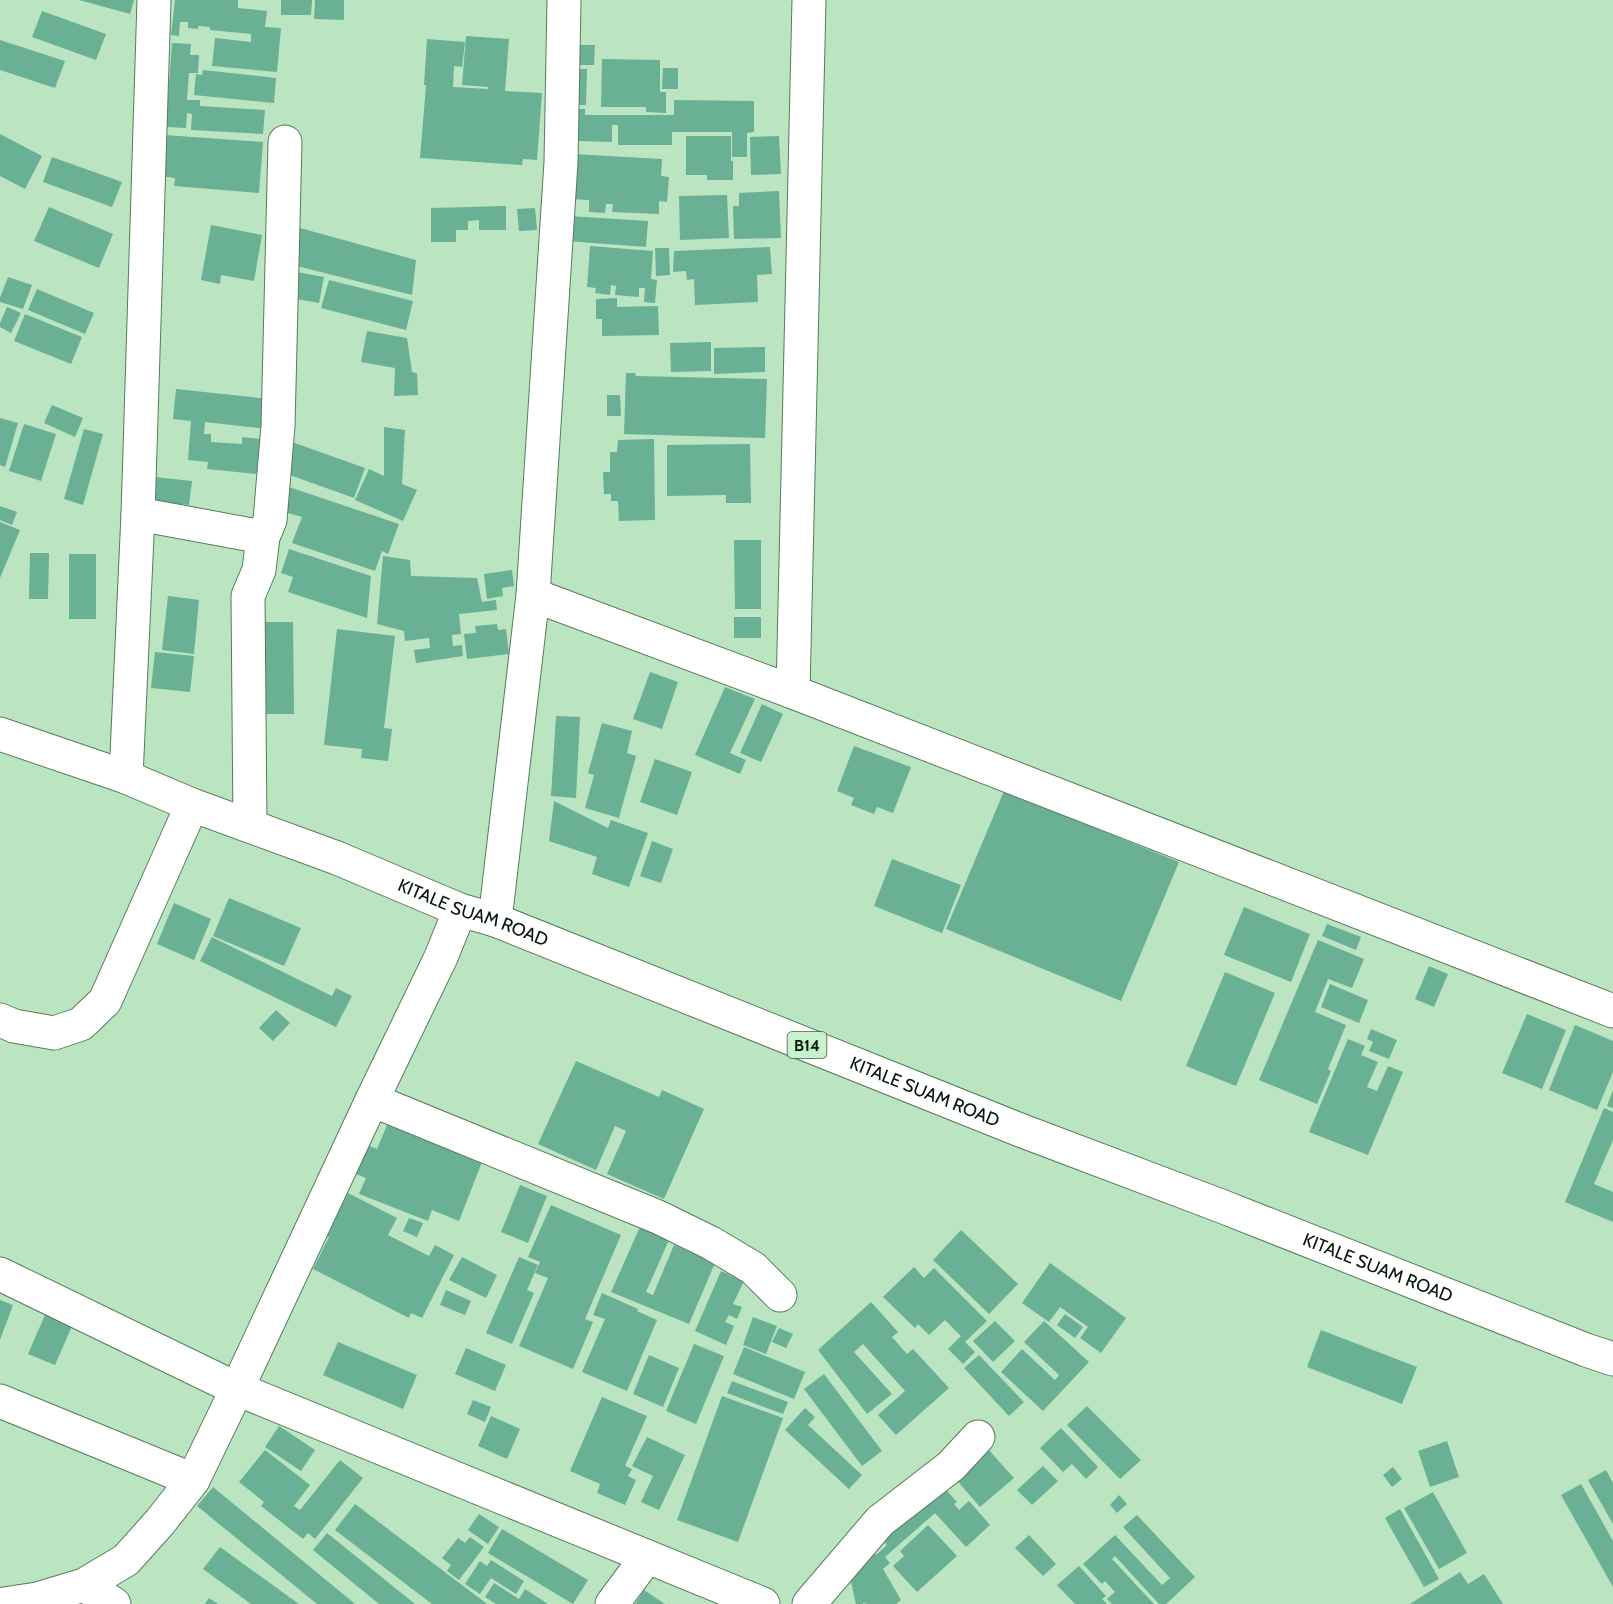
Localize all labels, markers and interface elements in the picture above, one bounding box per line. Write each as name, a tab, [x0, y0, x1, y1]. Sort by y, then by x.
street label: KITALE SUAM ROAD	[395, 874, 552, 951]
road number: B14	[788, 1032, 826, 1058]
street label: KITALE SUAM ROAD	[847, 1052, 1003, 1132]
street label: KITALE SUAM ROAD	[1300, 1228, 1456, 1307]

